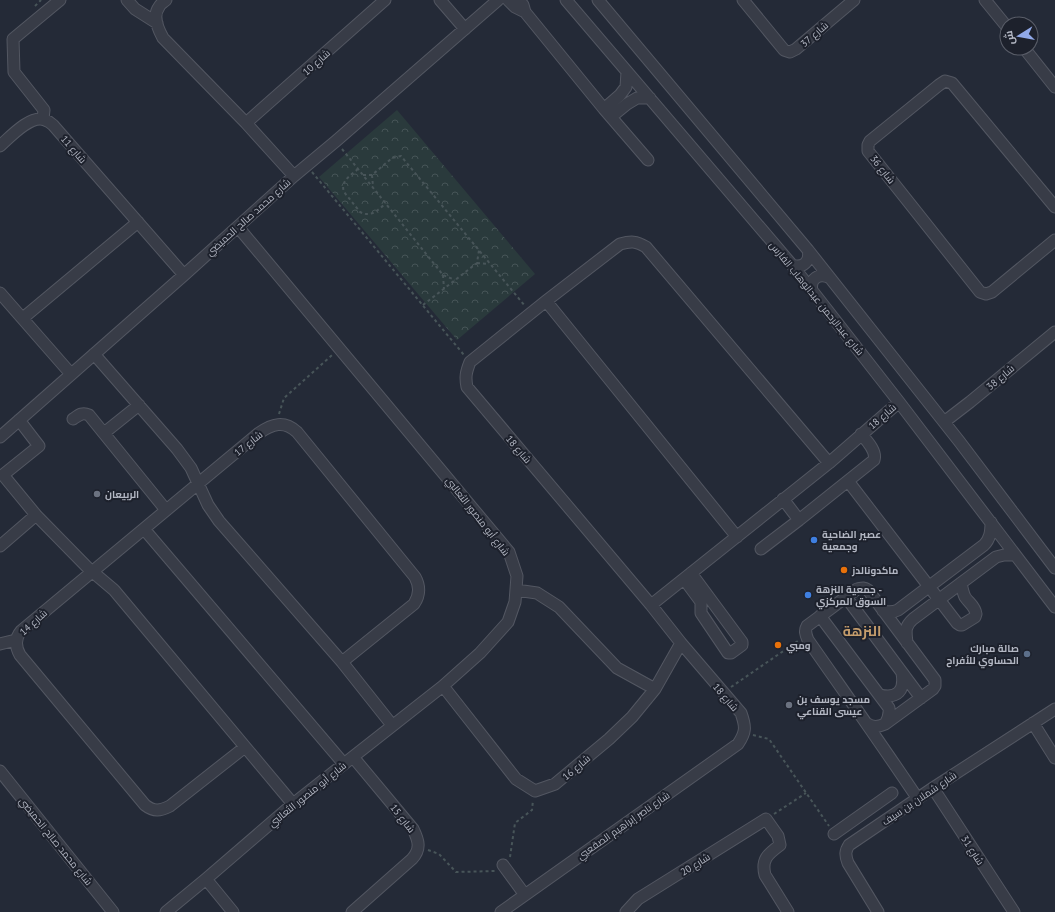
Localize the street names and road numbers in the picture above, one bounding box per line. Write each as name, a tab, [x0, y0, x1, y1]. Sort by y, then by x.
street label: شارع 37	[798, 19, 831, 50]
street label: شارع 10	[300, 47, 333, 78]
street label: شارع 11	[58, 133, 89, 166]
street label: شارع 36	[867, 152, 898, 186]
street label: شارع محمد صالح الحميضي	[203, 176, 294, 260]
street label: شارع عبدالرحمن عبدالوهاب الفارس	[767, 239, 867, 358]
street label: شارع 38	[984, 362, 1017, 393]
street label: شارع 18	[866, 401, 899, 432]
street label: شارع 17	[231, 428, 265, 459]
street label: شارع 18	[503, 433, 534, 466]
street label: شارع أبو منصور الثعالبي	[442, 474, 512, 559]
street label: شارع 14	[17, 607, 50, 638]
street label: شارع 18	[710, 681, 741, 714]
street label: شارع 16	[560, 752, 593, 783]
street label: شارع أبو منصور الثعالبي	[266, 759, 349, 831]
street label: شارع شملان بن سيف	[879, 769, 959, 828]
street label: شارع ناصر إبراهيم الصقعبي	[574, 788, 673, 863]
street label: شارع محمد صالح الحميضي	[15, 795, 95, 889]
street label: شارع 15	[387, 801, 418, 835]
street label: شارع 31	[958, 833, 987, 868]
street label: شارع 20	[678, 850, 713, 879]

